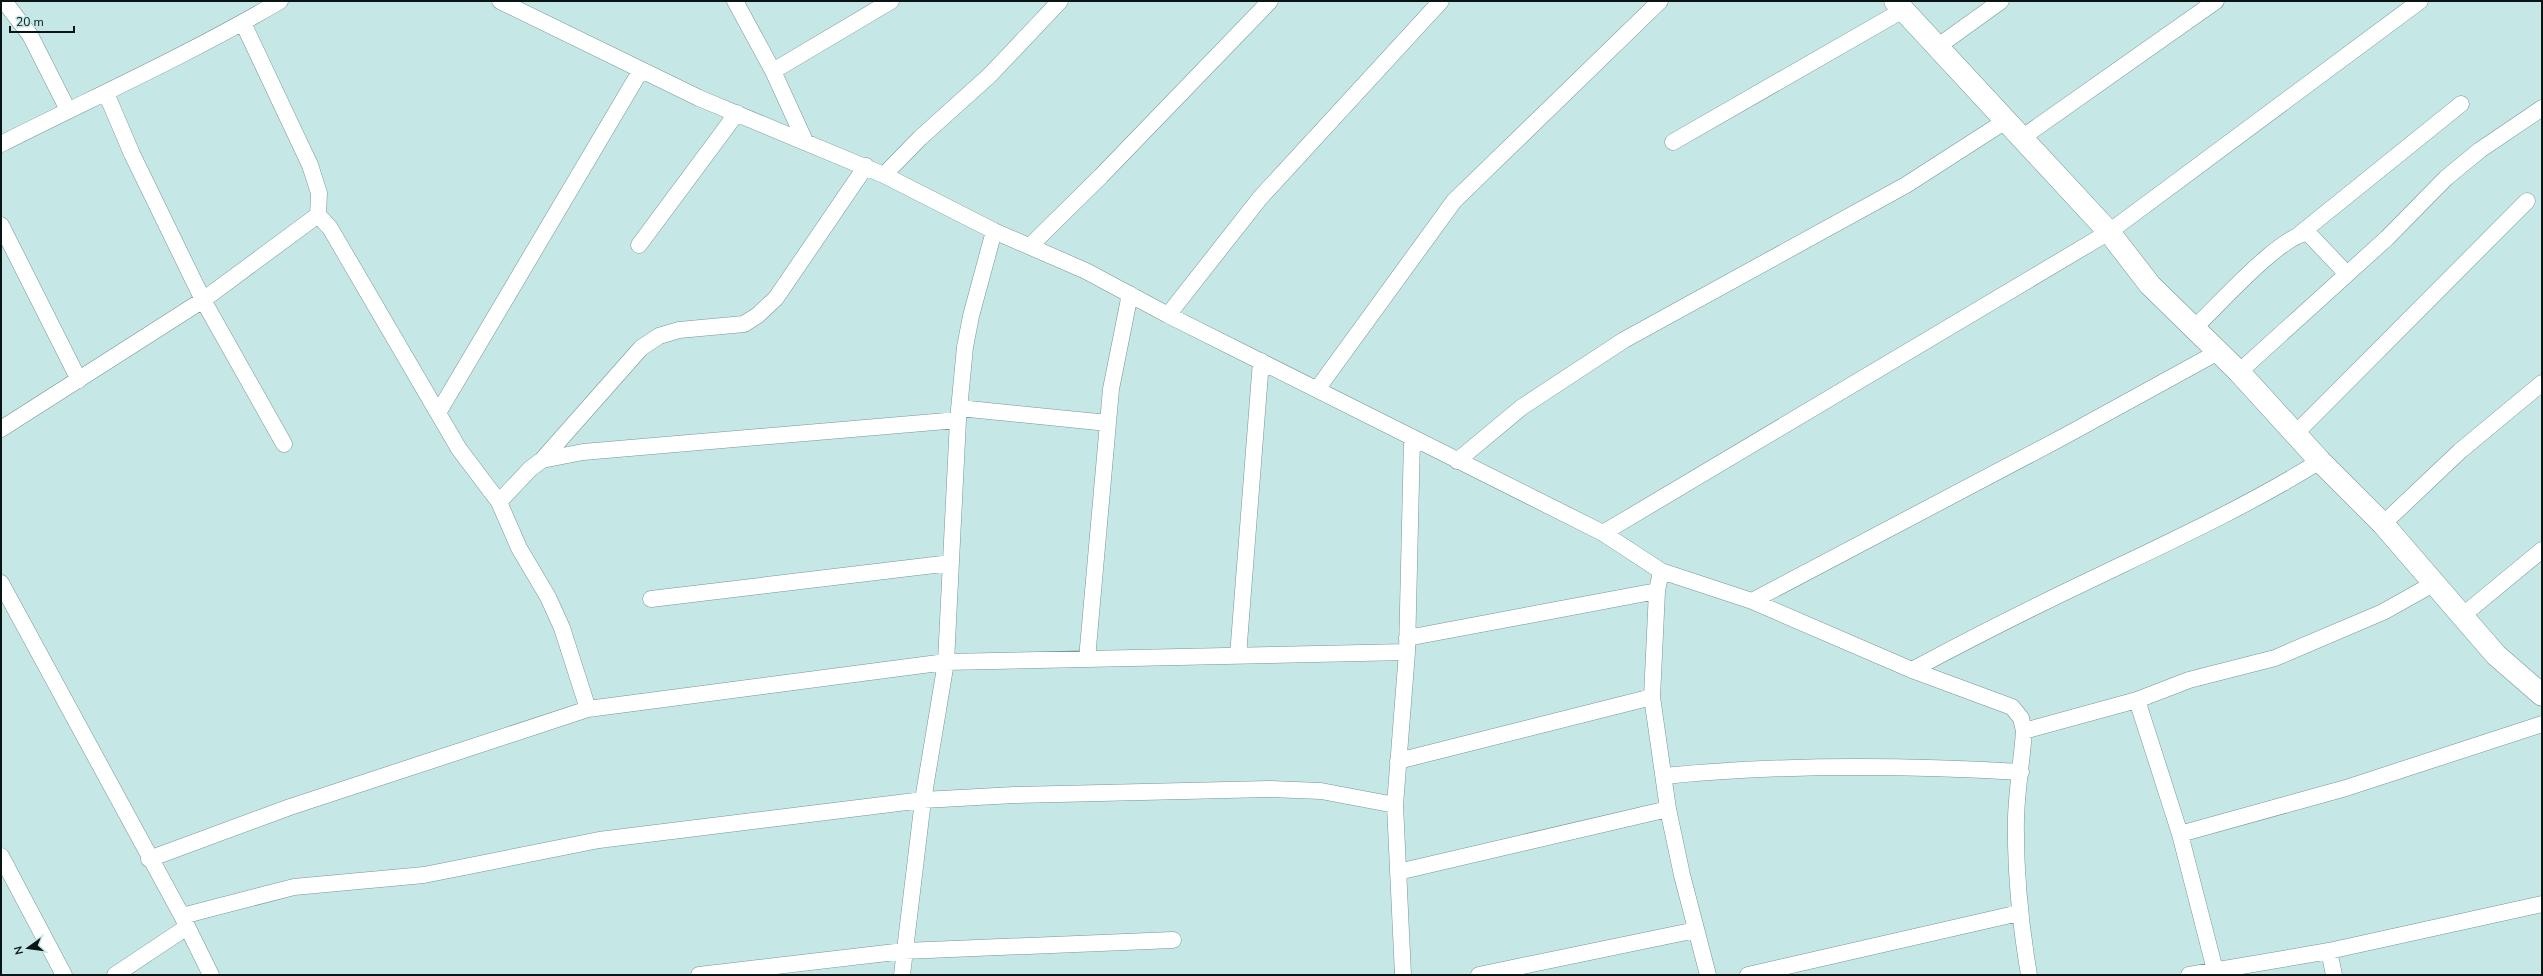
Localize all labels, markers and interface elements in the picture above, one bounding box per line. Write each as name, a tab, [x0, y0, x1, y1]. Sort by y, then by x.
scale bar	[10, 8, 74, 34]
text: 20 m	[16, 14, 44, 30]
north arrow	[8, 928, 48, 968]
text: N	[11, 944, 27, 956]

